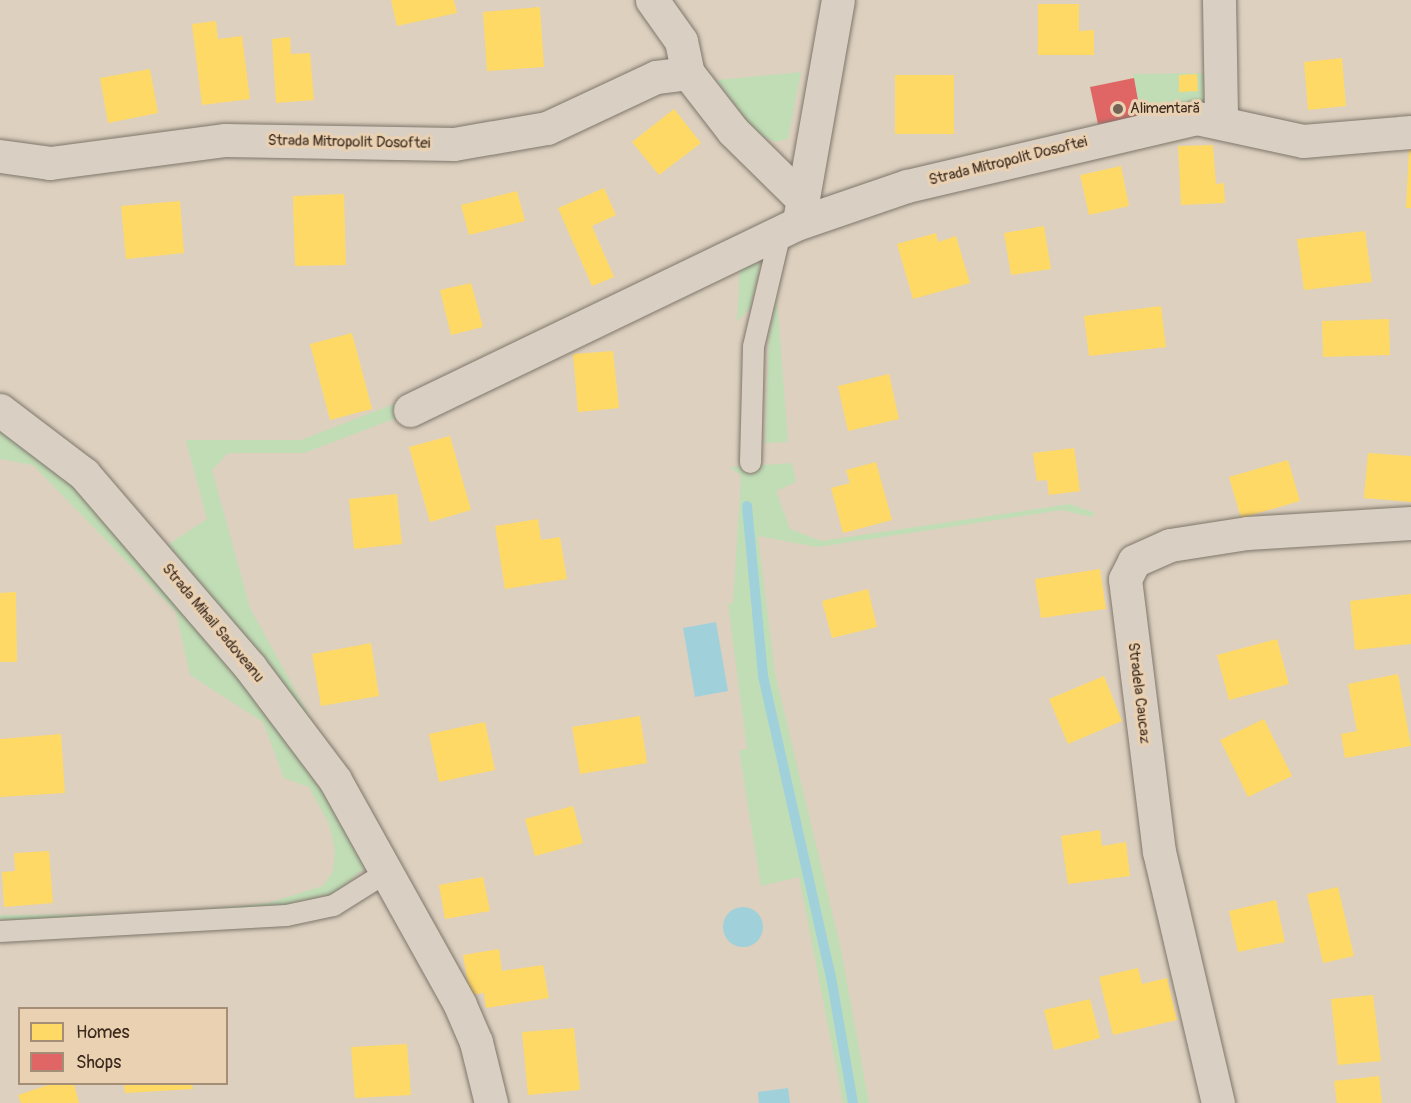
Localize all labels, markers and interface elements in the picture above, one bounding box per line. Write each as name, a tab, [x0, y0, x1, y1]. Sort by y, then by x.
place label: Alimentară	[1130, 100, 1200, 118]
marker: Alimentară	[1111, 102, 1125, 116]
street label: Strada Mitropolit Dosoftei	[268, 132, 430, 152]
street label: Strada Mitropolit Dosoftei	[927, 133, 1089, 189]
street label: Strada Mihail Sadoveanu	[158, 560, 268, 686]
street label: Stradela Caucaz	[1124, 641, 1154, 745]
legend	[18, 1007, 228, 1085]
text: Homes	[76, 1021, 129, 1044]
text: Shops	[76, 1051, 121, 1074]

